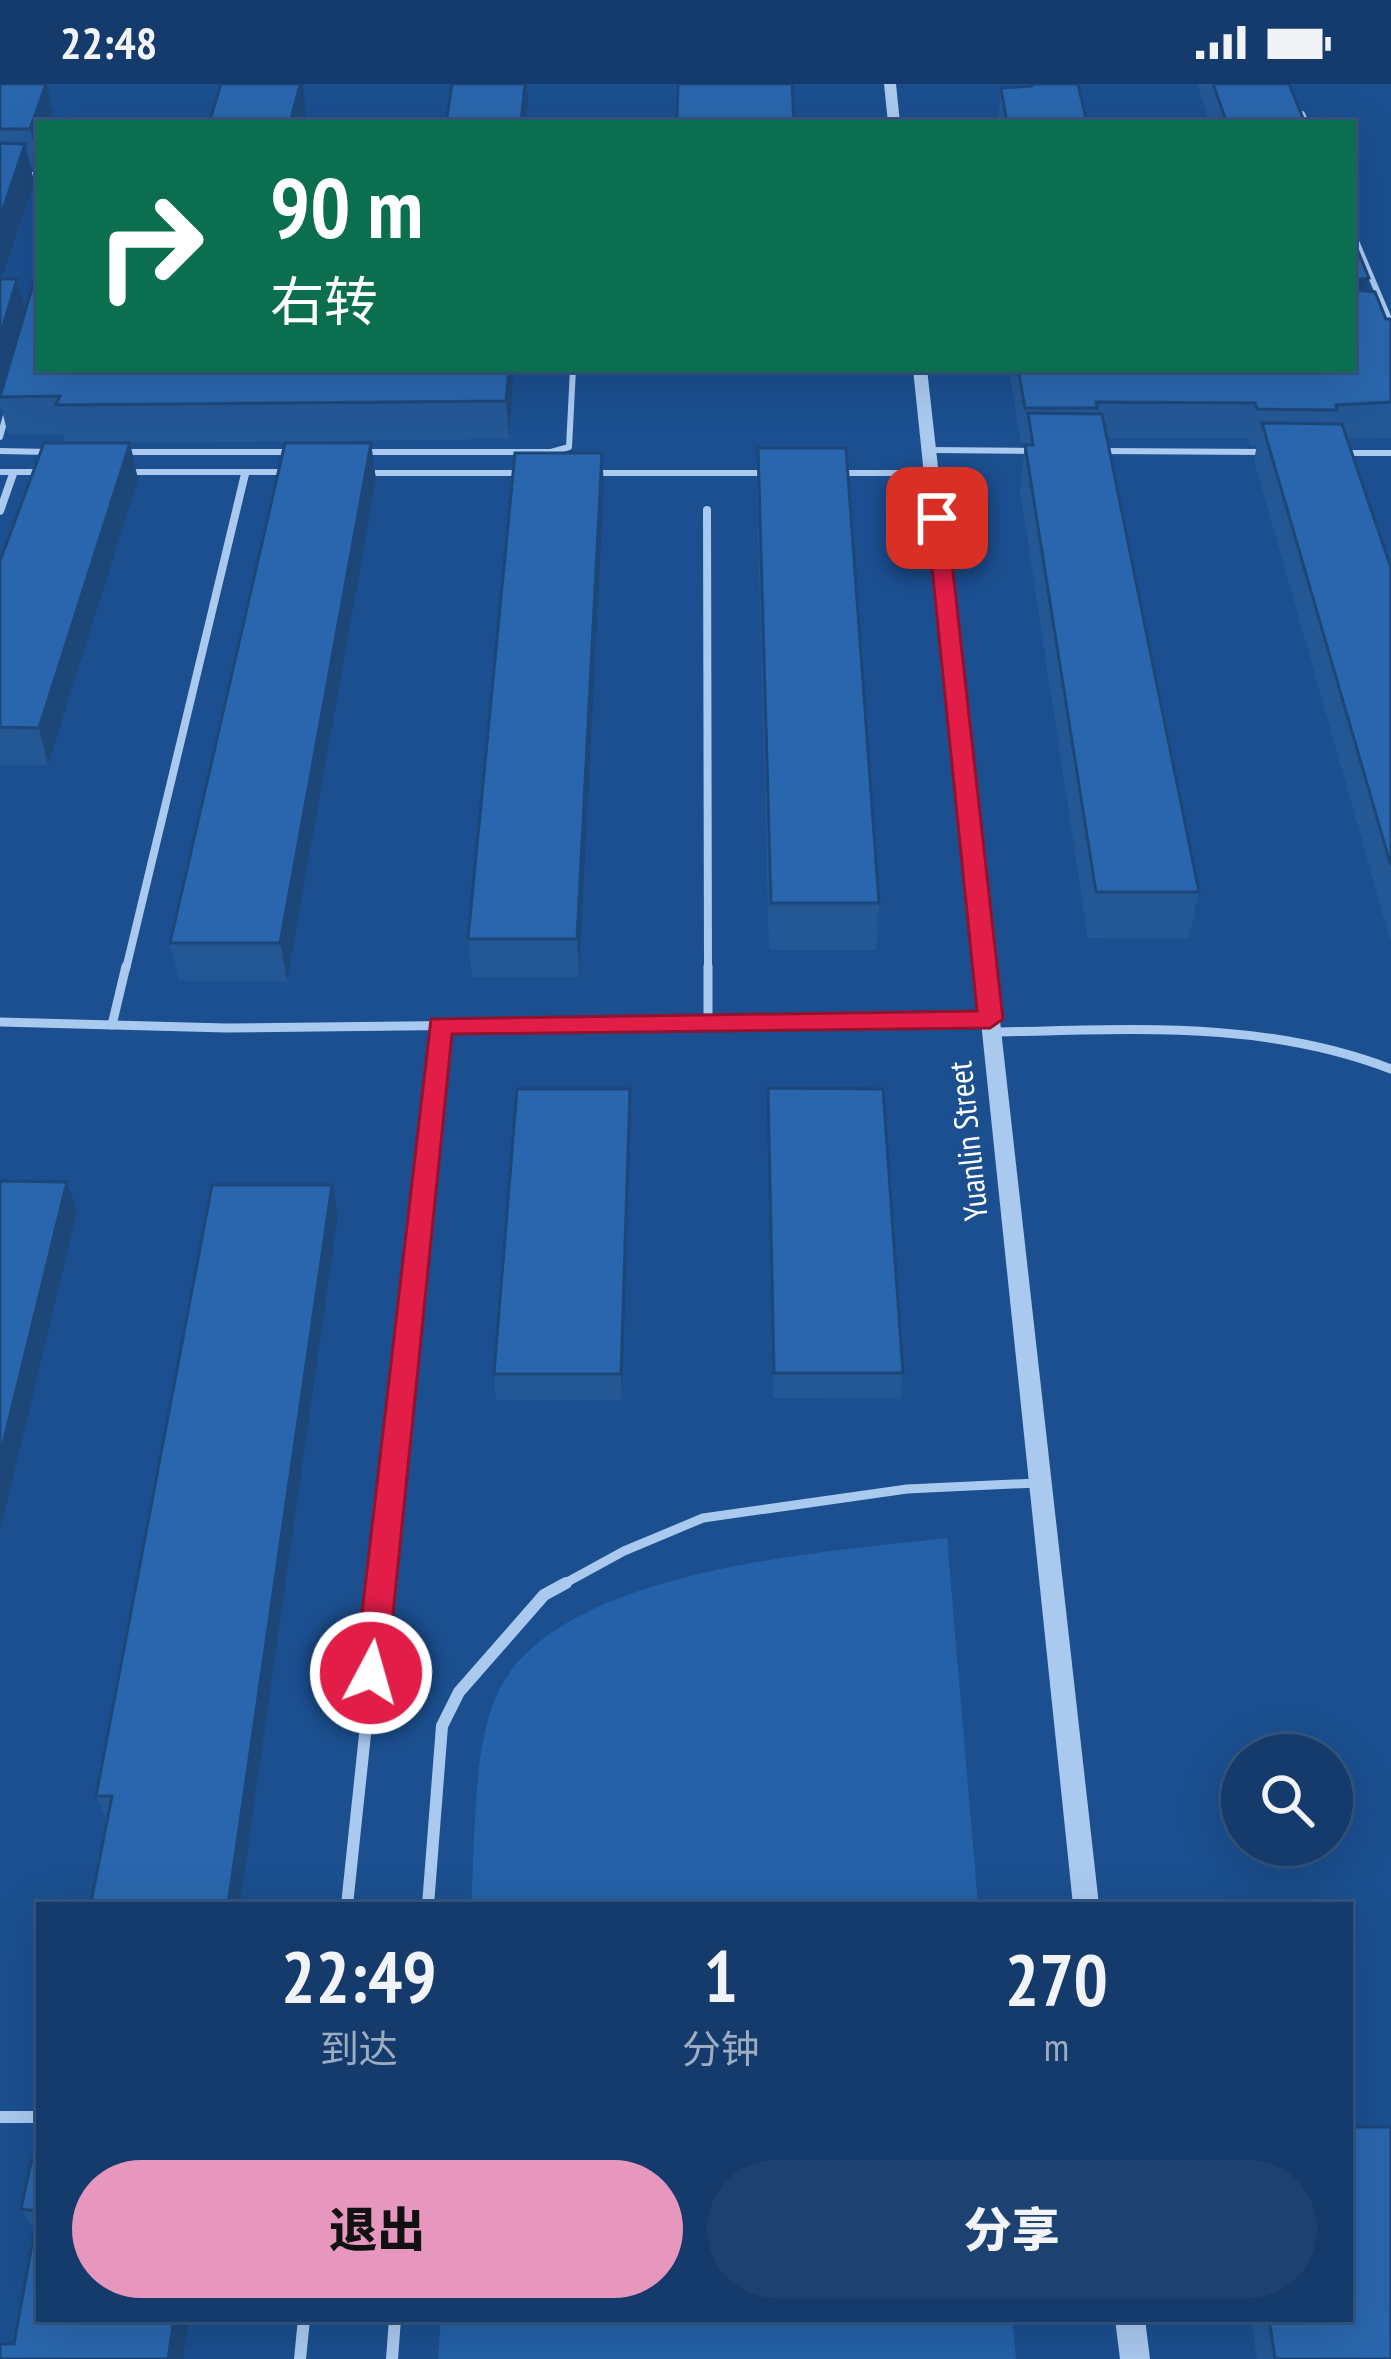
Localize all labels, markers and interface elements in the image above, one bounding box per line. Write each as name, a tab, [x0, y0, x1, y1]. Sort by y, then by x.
text: 22:48	[60, 13, 157, 71]
text: 90 m	[270, 152, 423, 261]
icon: right	[72, 168, 228, 324]
text: 右转	[270, 266, 378, 336]
pin	[886, 467, 988, 569]
icon: arrive	[904, 485, 970, 551]
street label: Yuanlin Street	[937, 1059, 997, 1223]
position arrow	[308, 1610, 434, 1736]
map controls	[1221, 1734, 1353, 1866]
button: search	[1221, 1734, 1353, 1866]
text: 22:49	[281, 1929, 437, 2022]
text: 1	[704, 1929, 738, 2022]
text: 270	[1005, 1932, 1108, 2025]
text: m	[1044, 2021, 1069, 2072]
text: 到达	[320, 2023, 398, 2074]
text: 分钟	[682, 2023, 760, 2074]
button: 退出	[72, 2160, 683, 2298]
button: 分享	[707, 2160, 1317, 2298]

